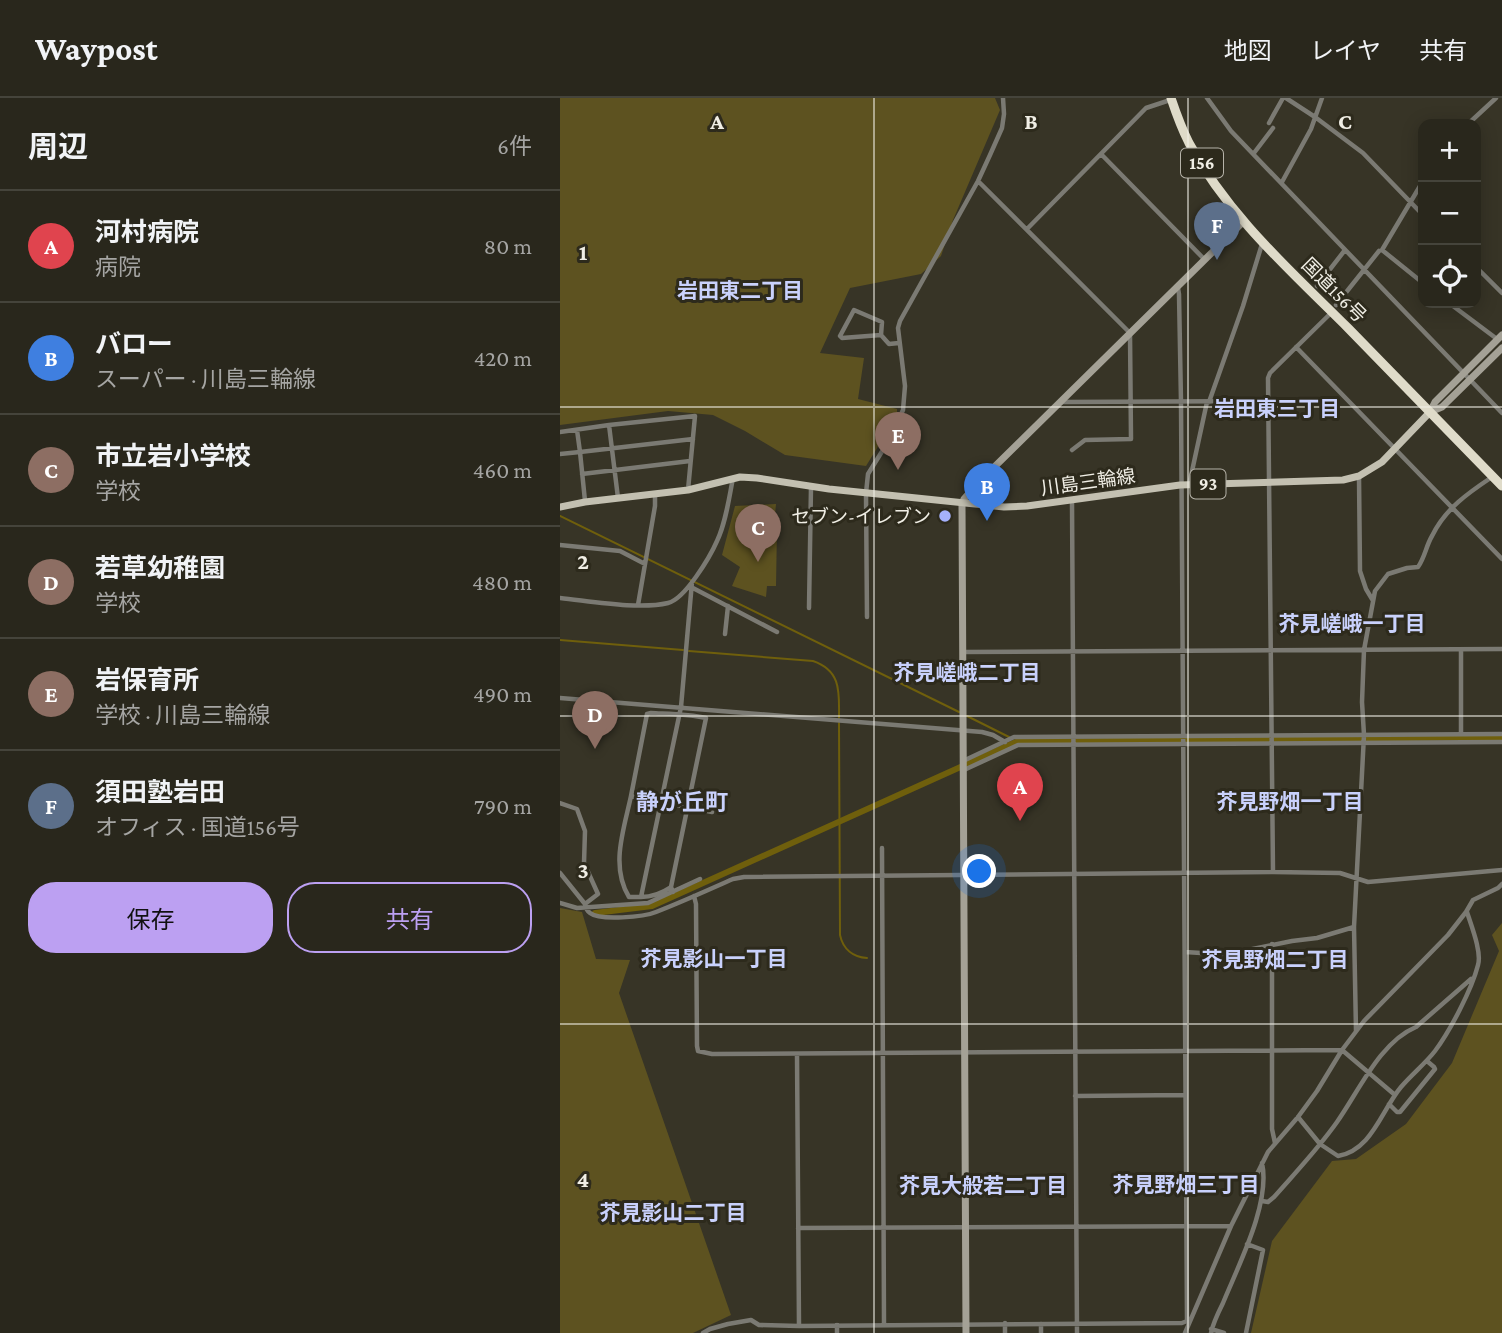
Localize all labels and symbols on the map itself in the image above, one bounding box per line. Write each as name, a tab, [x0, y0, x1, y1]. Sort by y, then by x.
text: A	[709, 108, 724, 134]
text: B	[1024, 108, 1038, 134]
text: C	[1338, 108, 1352, 134]
road number: 156	[1181, 149, 1223, 178]
pin: F	[1194, 202, 1240, 260]
text: 1	[579, 239, 588, 265]
street label: 国道156号	[1298, 254, 1370, 326]
district label: 岩田東二丁目	[677, 279, 803, 303]
district label: 岩田東三丁目	[1214, 397, 1340, 421]
pin: E	[875, 412, 921, 470]
pin: B	[964, 463, 1010, 521]
street label: 川島三輪線	[1039, 465, 1137, 499]
road number: 93	[1190, 470, 1226, 498]
pin: C	[735, 504, 781, 562]
place label: セブン-イレブン	[791, 506, 931, 527]
marker: セブン-イレブン	[937, 508, 953, 524]
text: 2	[577, 548, 589, 574]
district label: 芥見嵯峨一丁目	[1279, 612, 1426, 636]
district label: 芥見嵯峨二丁目	[894, 661, 1041, 685]
pin: D	[572, 691, 618, 749]
pin: A	[997, 763, 1043, 821]
district label: 静が丘町	[636, 789, 728, 815]
district label: 芥見野畑一丁目	[1217, 790, 1364, 814]
your location	[962, 854, 996, 888]
text: 3	[577, 857, 589, 883]
district label: 芥見影山一丁目	[641, 947, 788, 971]
district label: 芥見野畑二丁目	[1202, 948, 1349, 972]
text: 4	[577, 1166, 589, 1192]
district label: 芥見野畑三丁目	[1113, 1173, 1260, 1197]
district label: 芥見大般若二丁目	[899, 1174, 1067, 1198]
district label: 芥見影山二丁目	[600, 1201, 747, 1225]

